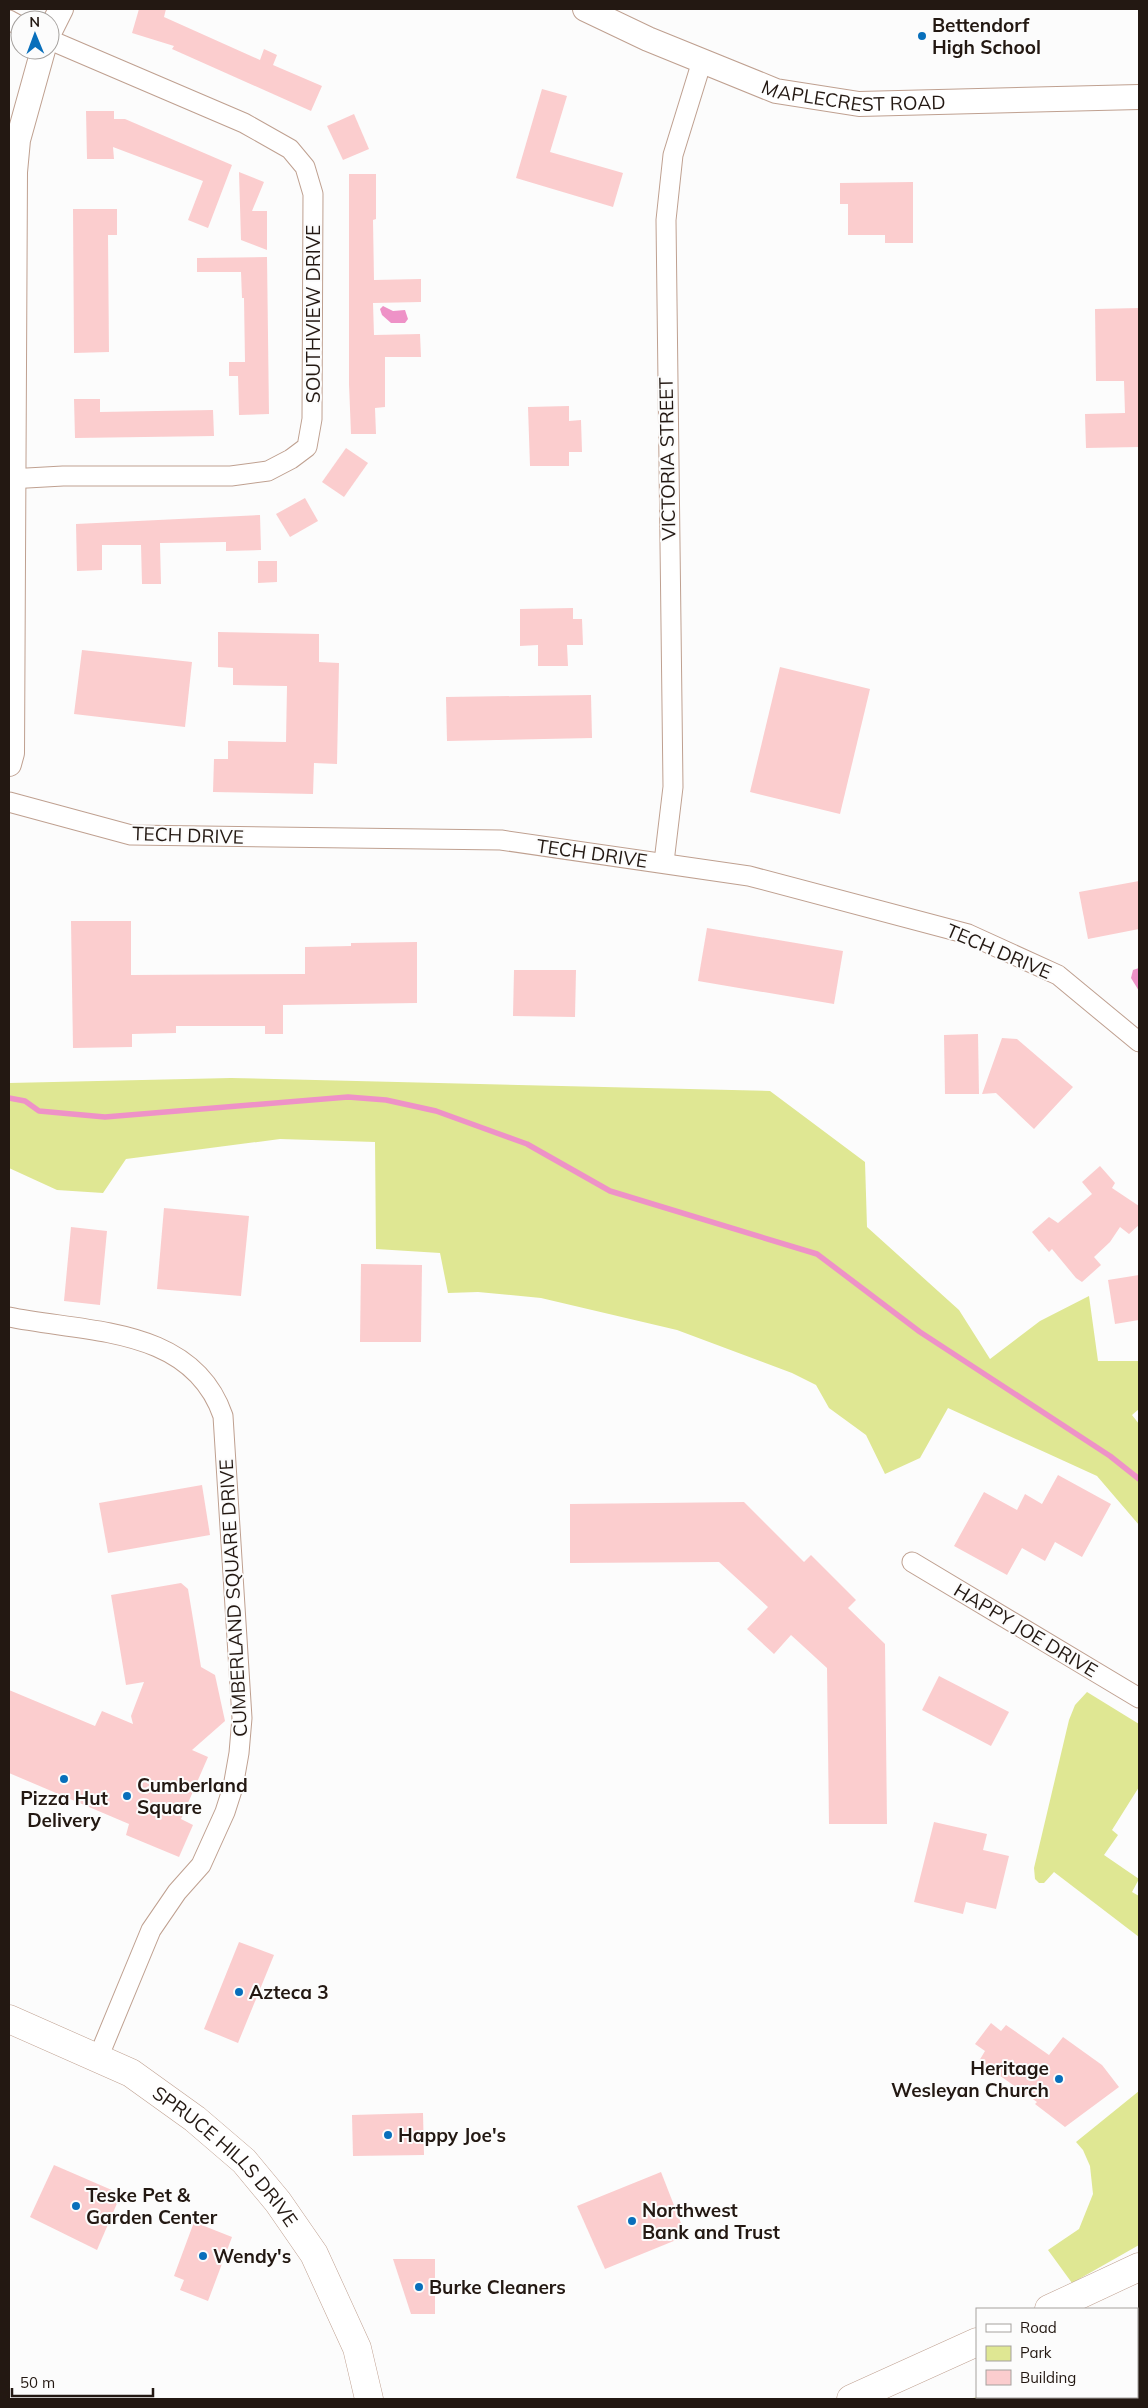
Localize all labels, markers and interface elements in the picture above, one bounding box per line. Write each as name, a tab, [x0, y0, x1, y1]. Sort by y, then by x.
north arrow	[10, 10, 60, 60]
text: N	[29, 13, 40, 31]
place label: Bettendorf High School	[932, 13, 1041, 59]
marker: Bettendorf High School	[916, 30, 928, 42]
street label: MAPLECREST ROAD	[758, 74, 946, 116]
street label: SOUTHVIEW DRIVE	[301, 225, 325, 403]
street label: VICTORIA STREET	[654, 377, 680, 541]
street label: TECH DRIVE	[132, 821, 244, 849]
street label: TECH DRIVE	[535, 833, 649, 873]
street label: TECH DRIVE	[943, 918, 1055, 984]
street label: CUMBERLAND SQUARE DRIVE	[214, 1459, 252, 1737]
street label: HAPPY JOE DRIVE	[950, 1578, 1102, 1682]
marker: Pizza Hut Delivery	[58, 1773, 70, 1785]
place label: Cumberland Square	[137, 1773, 248, 1819]
place label: Pizza Hut Delivery	[20, 1786, 108, 1832]
marker: Cumberland Square	[121, 1790, 133, 1802]
place label: Azteca 3	[249, 1980, 329, 2004]
marker: Azteca 3	[233, 1986, 245, 1998]
place label: Heritage Wesleyan Church	[891, 2056, 1049, 2102]
marker: Heritage Wesleyan Church	[1053, 2073, 1065, 2085]
street label: SPRUCE HILLS DRIVE	[148, 2081, 303, 2231]
place label: Happy Joe's	[398, 2123, 506, 2147]
marker: Happy Joe's	[382, 2129, 394, 2141]
place label: Teske Pet & Garden Center	[86, 2183, 218, 2229]
place label: Northwest Bank and Trust	[642, 2198, 780, 2244]
marker: Teske Pet & Garden Center	[70, 2200, 82, 2212]
marker: Northwest Bank and Trust	[626, 2215, 638, 2227]
place label: Wendy's	[213, 2244, 291, 2268]
marker: Wendy's	[197, 2250, 209, 2262]
place label: Burke Cleaners	[429, 2275, 566, 2299]
marker: Burke Cleaners	[413, 2281, 425, 2293]
legend	[976, 2308, 1138, 2398]
text: Road	[1020, 2318, 1057, 2337]
text: Park	[1020, 2343, 1052, 2362]
scale bar	[12, 2366, 154, 2398]
text: Building	[1020, 2368, 1076, 2387]
text: 50 m	[20, 2373, 55, 2392]

